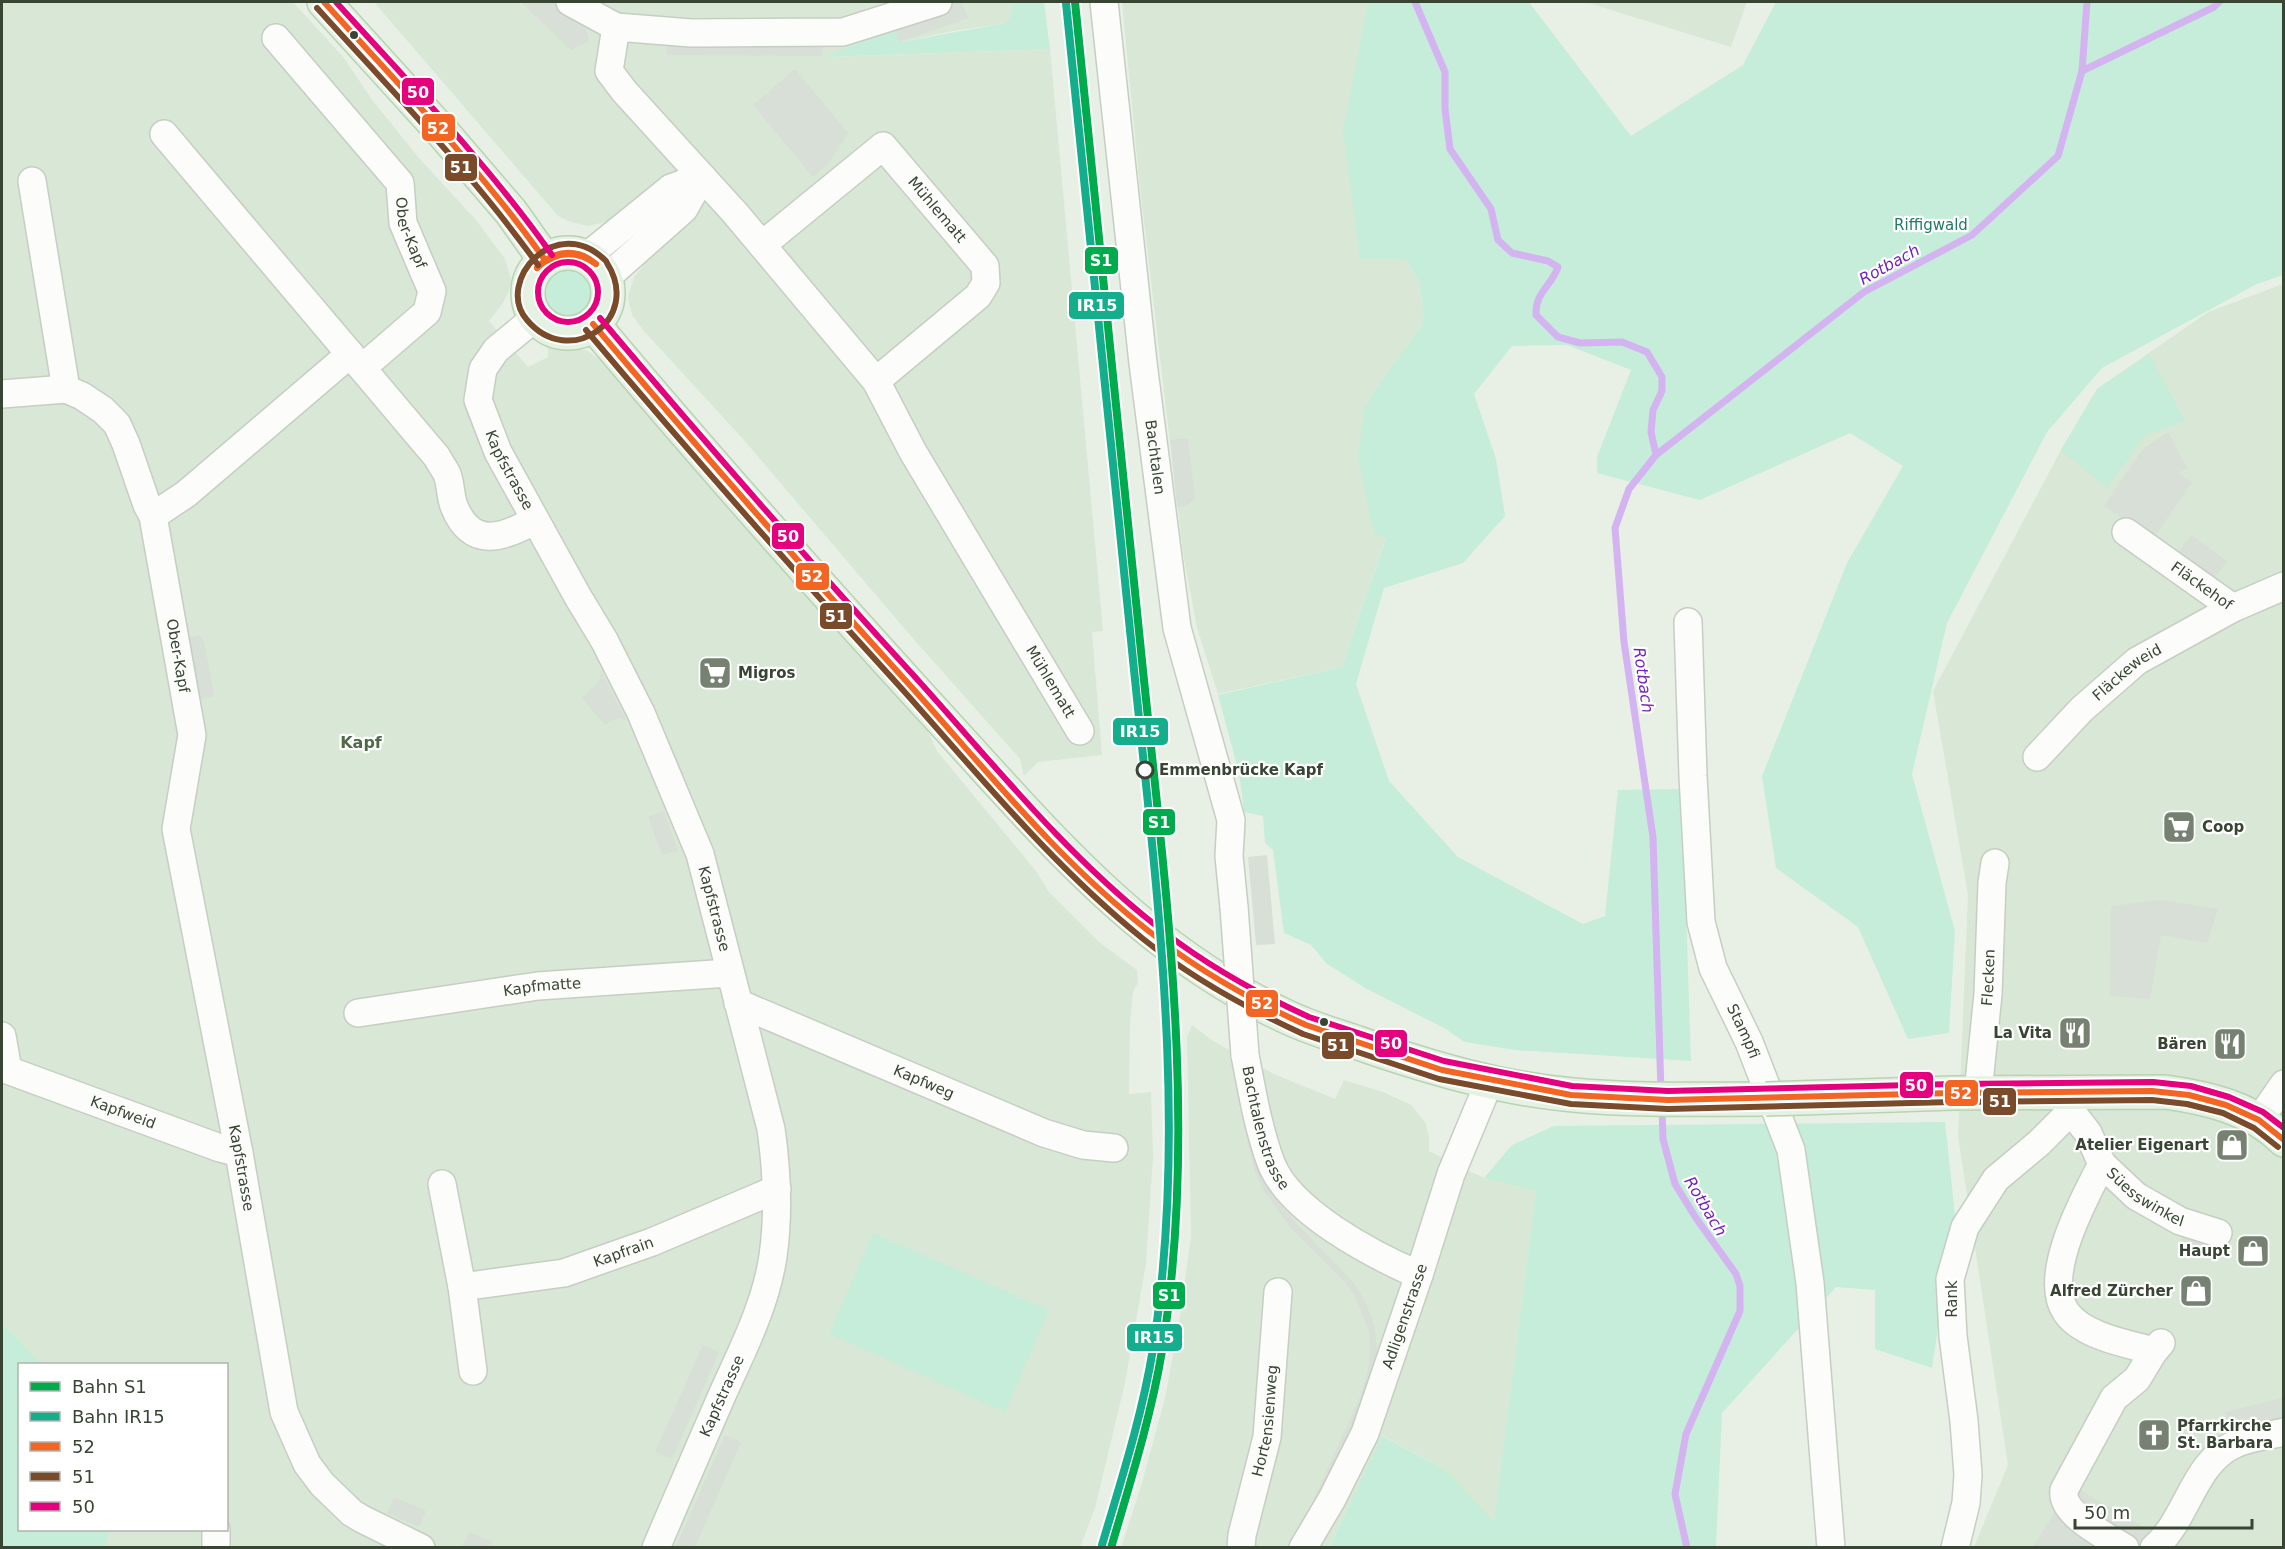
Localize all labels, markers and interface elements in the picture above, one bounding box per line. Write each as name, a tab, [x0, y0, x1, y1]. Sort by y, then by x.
unlabelled marker	[348, 29, 360, 41]
line badge: 50	[401, 77, 435, 106]
text: 50	[407, 83, 429, 102]
line badge: 52	[421, 113, 456, 142]
text: 52	[427, 119, 449, 138]
line badge: 51	[444, 153, 478, 182]
text: 51	[450, 158, 472, 177]
street label: Mühlematt	[904, 173, 970, 247]
street label: Ober-Kapf	[392, 196, 431, 272]
park label: Riffigwald	[1894, 216, 1968, 234]
water label: Rotbach	[1856, 240, 1923, 289]
line badge: S1	[1084, 246, 1119, 275]
text: S1	[1090, 251, 1112, 270]
line badge: IR15	[1068, 291, 1125, 320]
text: IR15	[1077, 296, 1117, 315]
street label: Bachtalen	[1141, 419, 1169, 496]
street label: Kapfstrasse	[481, 428, 537, 513]
line badge: 50	[771, 522, 805, 550]
text: 50	[777, 527, 799, 546]
street label: Fläckehof	[2167, 558, 2237, 614]
line badge: 52	[795, 562, 830, 591]
text: 52	[801, 567, 823, 586]
line badge: 51	[819, 602, 853, 630]
text: 51	[825, 607, 847, 626]
street label: Ober-Kapf	[162, 617, 193, 695]
street label: Fläckeweid	[2089, 640, 2165, 705]
street label: Mühlematt	[1022, 642, 1079, 721]
water label: Rotbach	[1629, 646, 1658, 714]
supermarket icon: Migros	[697, 655, 733, 691]
place label: Migros	[738, 664, 796, 682]
line badge: IR15	[1112, 717, 1169, 746]
text: IR15	[1120, 722, 1160, 741]
district label: Kapf	[340, 733, 383, 752]
marker: Emmenbrücke Kapf	[1136, 761, 1154, 779]
place label: Emmenbrücke Kapf	[1159, 761, 1324, 779]
line badge: S1	[1142, 808, 1176, 836]
supermarket icon: Coop	[2161, 809, 2197, 845]
text: S1	[1148, 813, 1170, 832]
place label: Coop	[2202, 818, 2245, 836]
street label: Kapfstrasse	[694, 864, 734, 953]
street label: Flecken	[1978, 949, 1999, 1007]
street label: Kapfmatte	[502, 974, 582, 1000]
line badge: 52	[1245, 989, 1279, 1018]
text: 52	[1251, 994, 1273, 1013]
street label: Stampfi	[1723, 1001, 1764, 1061]
restaurant icon: La Vita	[2057, 1015, 2093, 1051]
unlabelled marker	[1318, 1016, 1330, 1028]
place label: La Vita	[1993, 1024, 2052, 1042]
restaurant icon: Bären	[2212, 1026, 2248, 1062]
line badge: 50	[1374, 1029, 1408, 1058]
line badge: 51	[1321, 1031, 1355, 1060]
text: 50	[1380, 1034, 1402, 1053]
place label: Bären	[2157, 1035, 2207, 1053]
text: 51	[1327, 1036, 1349, 1055]
street label: Kapfweg	[891, 1061, 957, 1103]
street label: Bachtalenstrasse	[1238, 1064, 1293, 1193]
line badge: 50	[1899, 1071, 1934, 1099]
text: 50	[1905, 1076, 1927, 1095]
line badge: 52	[1944, 1079, 1979, 1107]
text: 52	[1950, 1084, 1972, 1103]
line badge: 51	[1982, 1087, 2017, 1116]
street label: Kapfweid	[88, 1092, 158, 1133]
text: 51	[1989, 1092, 2011, 1111]
street label: Kapfstrasse	[225, 1123, 258, 1213]
shop icon: Atelier Eigenart	[2214, 1127, 2250, 1163]
place label: Atelier Eigenart	[2075, 1136, 2209, 1154]
street label: Süesswinkel	[2103, 1164, 2186, 1231]
water label: Rotbach	[1680, 1173, 1731, 1239]
street label: Kapfrain	[591, 1233, 656, 1271]
shop icon: Haupt	[2235, 1233, 2271, 1269]
place label: Haupt	[2179, 1242, 2230, 1260]
street label: Adligenstrasse	[1379, 1261, 1431, 1371]
shop icon: Alfred Zürcher	[2178, 1273, 2214, 1309]
street label: Rank	[1943, 1280, 1961, 1318]
line badge: S1	[1152, 1281, 1186, 1310]
place label: Alfred Zürcher	[2050, 1282, 2174, 1300]
text: S1	[1158, 1286, 1180, 1305]
line badge: IR15	[1126, 1323, 1183, 1352]
text: IR15	[1134, 1328, 1174, 1347]
street label: Kapfstrasse	[696, 1352, 748, 1440]
legend	[18, 1363, 228, 1531]
street label: Hortensienweg	[1248, 1364, 1281, 1479]
text: Bahn S1	[72, 1376, 147, 1397]
text: Bahn IR15	[72, 1406, 165, 1427]
church icon: Pfarrkirche St. Barbara	[2136, 1417, 2172, 1453]
place label: Pfarrkirche St. Barbara	[2177, 1417, 2273, 1452]
text: 52	[72, 1436, 95, 1457]
text: 51	[72, 1466, 95, 1487]
scale bar	[2075, 1492, 2252, 1530]
text: 50	[72, 1496, 95, 1517]
text: 50 m	[2084, 1502, 2130, 1523]

